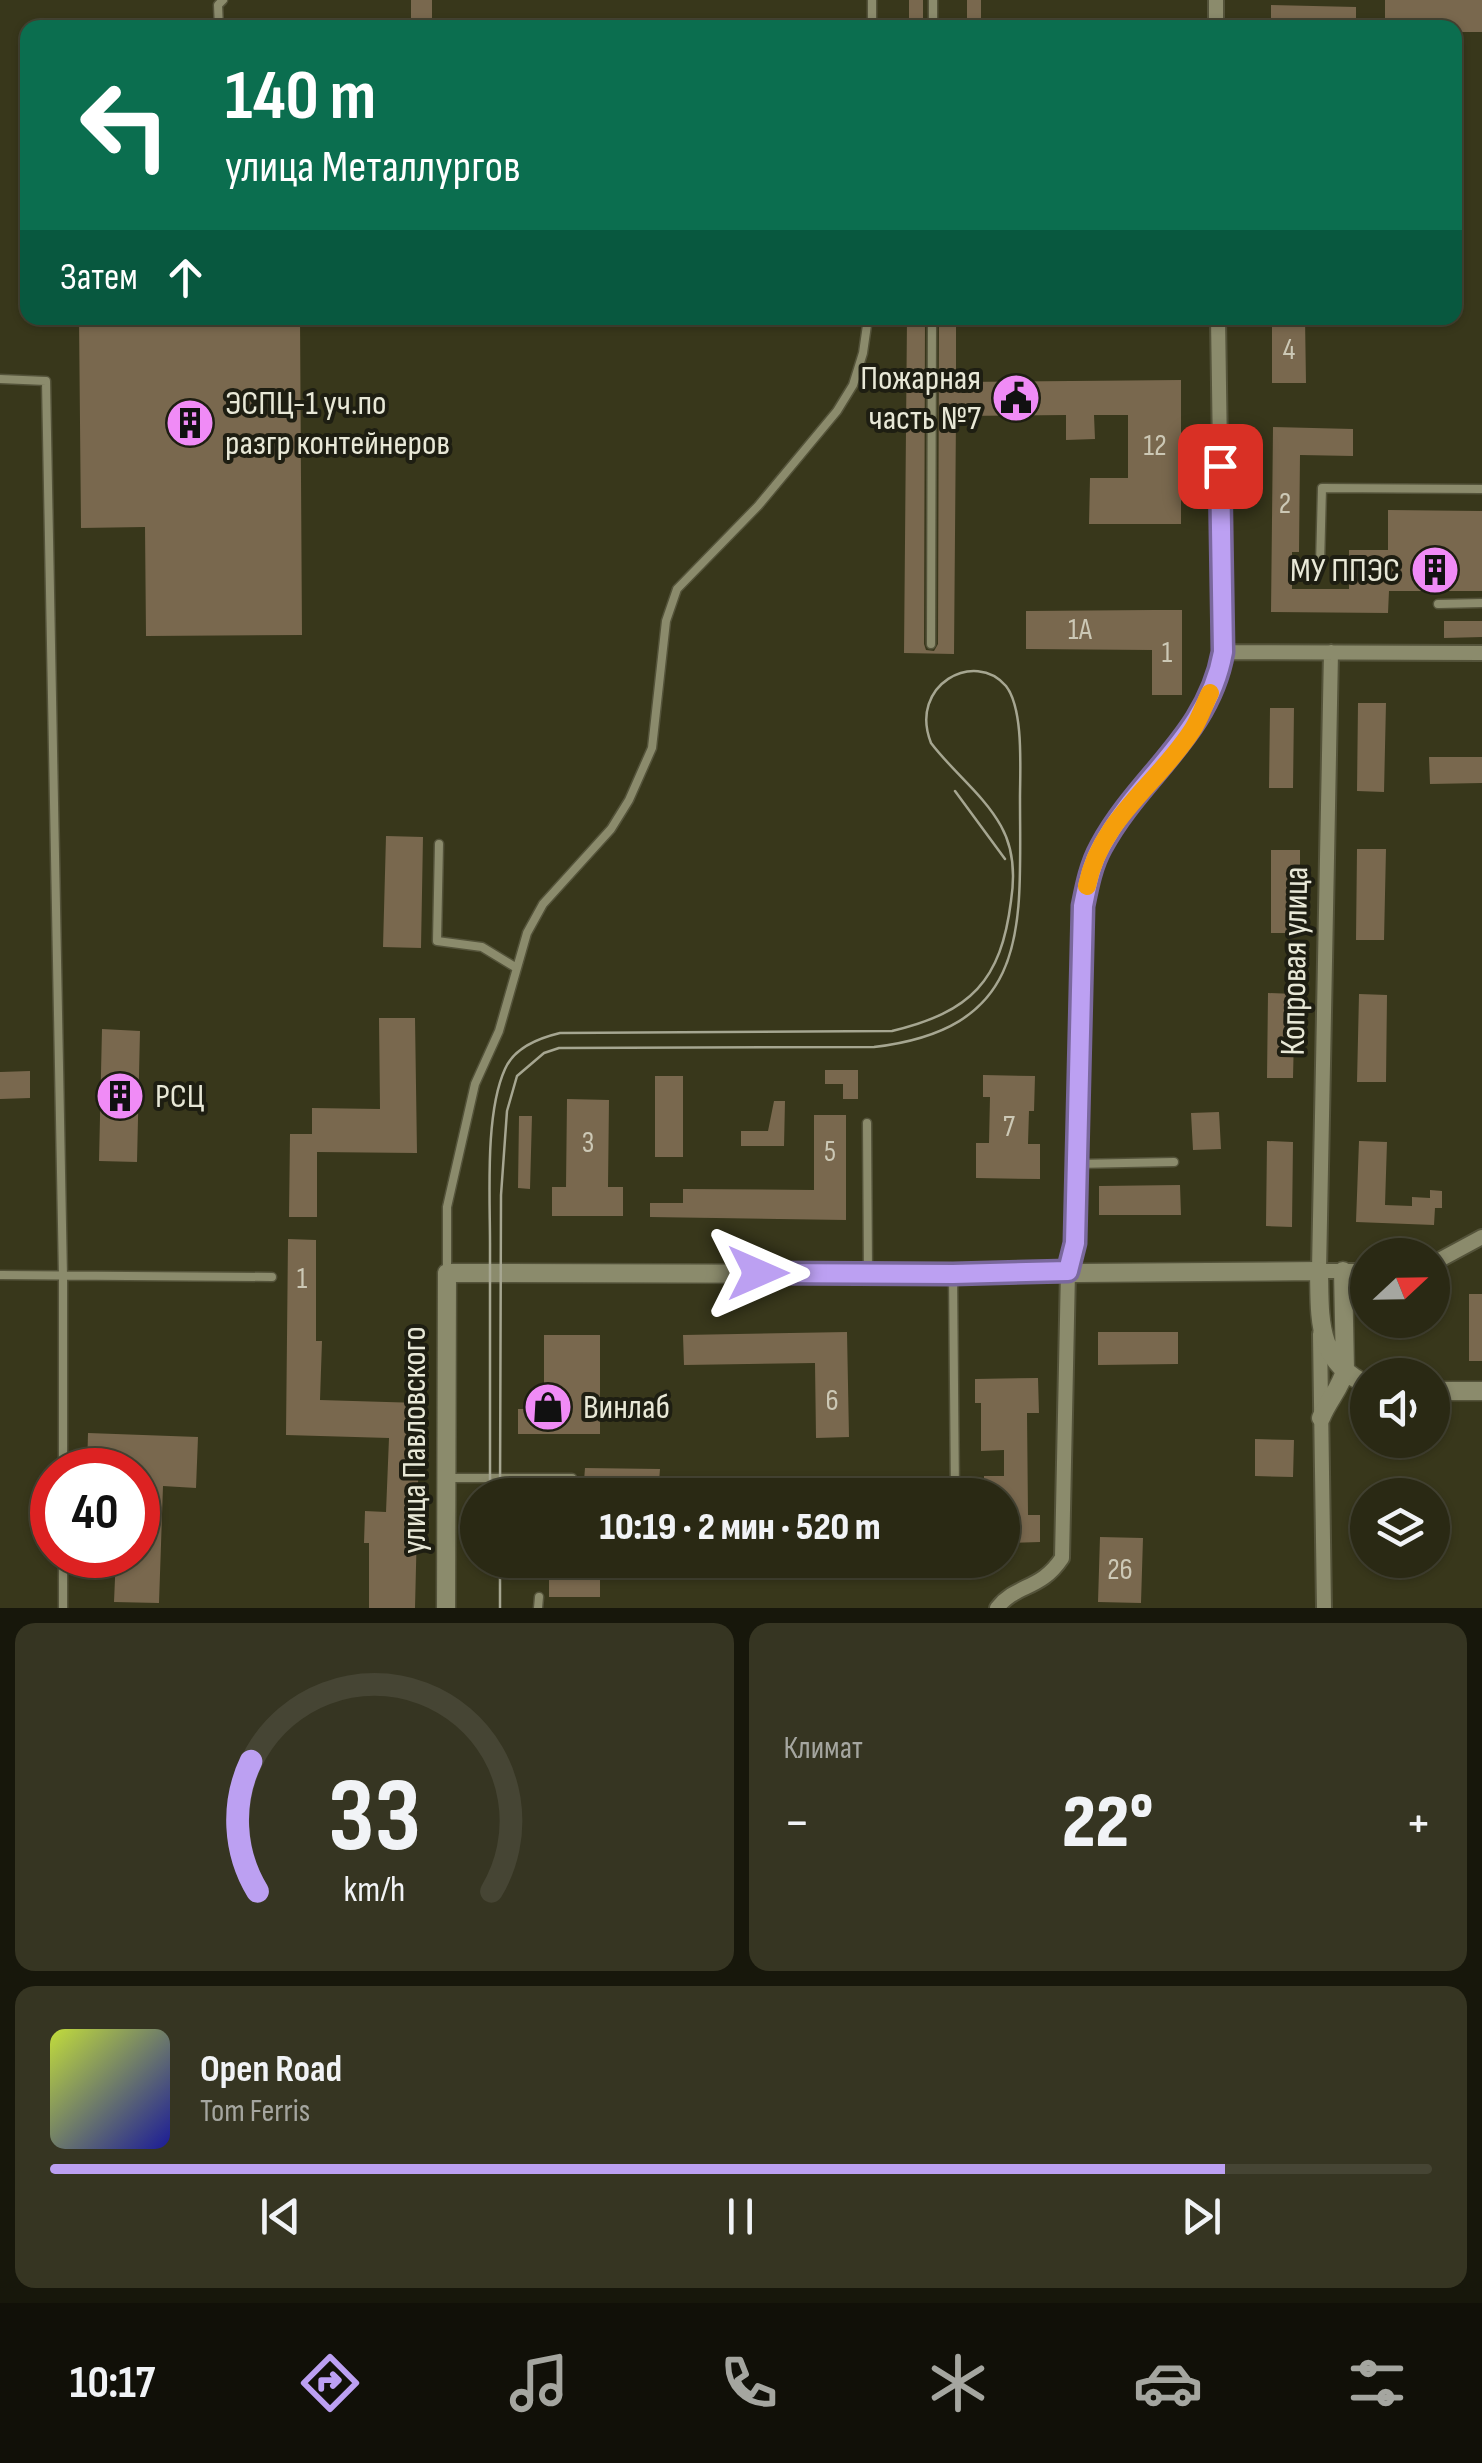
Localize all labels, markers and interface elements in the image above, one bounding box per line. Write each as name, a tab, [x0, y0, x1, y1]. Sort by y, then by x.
text: 140 m	[225, 55, 376, 139]
icon: left	[60, 60, 190, 190]
text: улица Металлургов	[225, 140, 520, 195]
icon: ahead	[158, 250, 213, 305]
text: Затем	[60, 255, 138, 300]
house number: 4	[1283, 332, 1295, 368]
place label: Пожарная часть №7	[860, 357, 981, 440]
public building icon: Пожарная часть №7	[990, 372, 1042, 424]
place label: ЭСПЦ-1 уч.по разгр контейнеров	[225, 382, 450, 465]
building icon: ЭСПЦ-1 уч.по разгр контейнеров	[164, 397, 216, 449]
pin	[1178, 424, 1263, 509]
house number: 12	[1143, 428, 1167, 464]
icon: arrive	[1193, 439, 1248, 494]
house number: 2	[1279, 486, 1291, 522]
building icon: МУ ППЭС	[1409, 544, 1461, 596]
place label: МУ ППЭС	[1290, 549, 1400, 592]
house number: 1А	[1068, 612, 1092, 648]
house number: 1	[1162, 635, 1173, 671]
street label: Копровая улица	[1272, 866, 1318, 1056]
building icon: РСЦ	[94, 1070, 146, 1122]
place label: РСЦ	[155, 1075, 205, 1118]
house number: 7	[1003, 1109, 1015, 1145]
house number: 3	[582, 1125, 594, 1161]
house number: 5	[824, 1134, 836, 1170]
position arrow	[706, 1221, 810, 1325]
north arrow	[1350, 1238, 1450, 1338]
map controls	[1350, 1238, 1450, 1578]
house number: 1	[297, 1261, 308, 1297]
street label: улица Павловского	[393, 1326, 436, 1554]
button: sound	[1350, 1358, 1450, 1458]
shop icon: Винлаб	[522, 1381, 574, 1433]
house number: 6	[825, 1383, 839, 1419]
place label: Винлаб	[583, 1386, 670, 1429]
speed limit sign: 40	[30, 1448, 160, 1578]
button: layers	[1350, 1478, 1450, 1578]
text: 10:19 · 2 мин · 520 m	[599, 1505, 881, 1550]
house number: 26	[1107, 1552, 1133, 1588]
text: Климат	[784, 1729, 863, 1768]
text: 33	[328, 1755, 421, 1880]
text: 22°	[1062, 1778, 1154, 1869]
text: −	[784, 1790, 810, 1857]
text: +	[1405, 1790, 1432, 1857]
text: km/h	[343, 1869, 405, 1912]
text: Open Road	[200, 2047, 342, 2092]
text: Tom Ferris	[200, 2092, 310, 2131]
icon: previous	[253, 2189, 308, 2244]
icon: pause	[713, 2189, 768, 2244]
icon: next	[1174, 2189, 1229, 2244]
icon: directions	[295, 2348, 365, 2418]
icon: music	[504, 2348, 574, 2418]
icon: phone	[714, 2348, 784, 2418]
icon: climate	[923, 2348, 993, 2418]
icon: car	[1133, 2348, 1203, 2418]
icon: filters	[1342, 2348, 1412, 2418]
text: 10:17	[70, 2356, 155, 2411]

